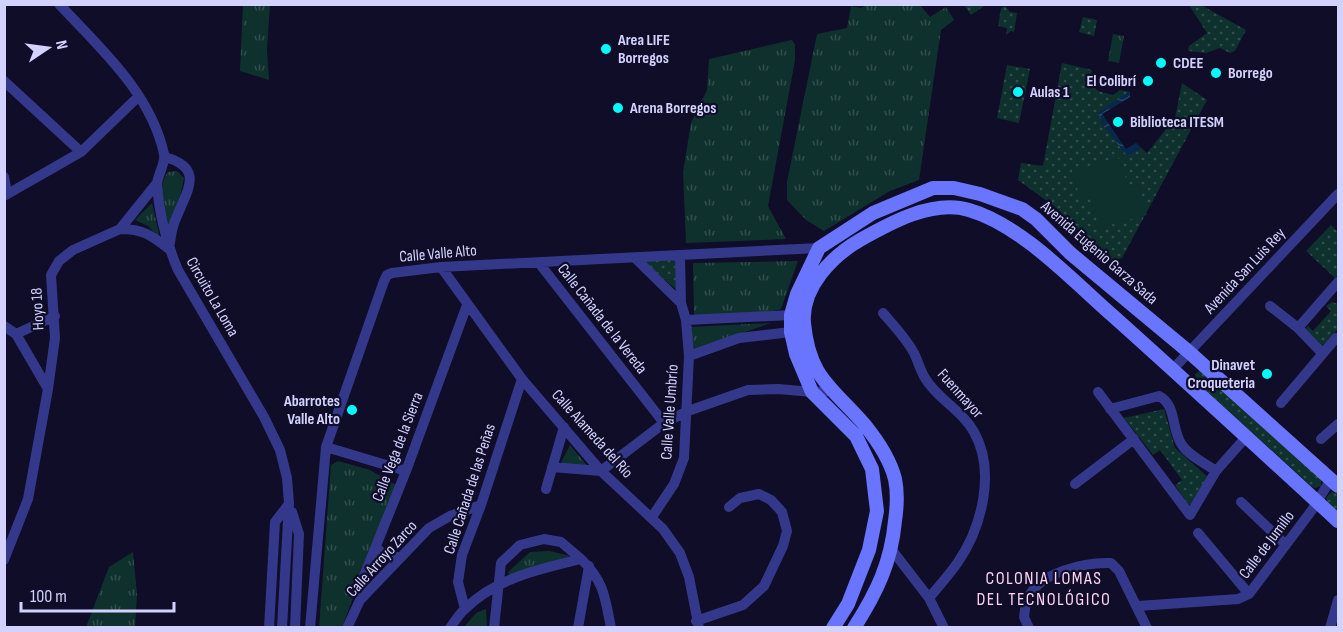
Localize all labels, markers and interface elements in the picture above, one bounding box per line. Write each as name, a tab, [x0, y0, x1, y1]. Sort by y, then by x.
north arrow	[18, 18, 78, 78]
place label: Area LIFE Borregos	[617, 31, 670, 68]
text: N	[51, 39, 71, 51]
marker: Area LIFE Borregos	[599, 42, 613, 56]
place label: CDEE	[1173, 54, 1203, 73]
marker: CDEE	[1154, 56, 1168, 70]
place label: Borrego	[1228, 64, 1273, 83]
marker: Borrego	[1209, 66, 1223, 80]
place label: El Colibrí	[1086, 72, 1137, 91]
marker: El Colibrí	[1141, 74, 1155, 88]
place label: Aulas 1	[1029, 83, 1070, 102]
marker: Aulas 1	[1011, 85, 1025, 99]
place label: Arena Borregos	[629, 99, 716, 118]
marker: Arena Borregos	[611, 101, 625, 115]
place label: Biblioteca ITESM	[1130, 113, 1224, 132]
marker: Biblioteca ITESM	[1111, 115, 1125, 129]
street label: Avenida Eugenio Garza Sada	[1036, 197, 1161, 309]
street label: Avenida San Luis Rey	[1200, 224, 1290, 319]
street label: Calle Valle Alto	[398, 241, 478, 267]
street label: Circuito La Loma	[182, 254, 242, 340]
street label: Calle Cañada de la Vereda	[553, 260, 651, 378]
street label: Hoyo 18	[27, 287, 49, 331]
place label: Dinavet Croqueteria	[1188, 356, 1255, 393]
street label: Calle Valle Umbrío	[657, 364, 683, 460]
street label: Fuenmayor	[933, 365, 987, 423]
marker: Dinavet Croqueteria	[1260, 367, 1274, 381]
street label: Calle Alameda del Río	[547, 386, 637, 482]
street label: Calle Vega de la Sierra	[368, 390, 428, 504]
place label: Abarrotes Valle Alto	[283, 392, 340, 429]
marker: Abarrotes Valle Alto	[345, 403, 359, 417]
street label: Calle Cañada de las Peñas	[440, 421, 500, 556]
street label: Calle de Jumillo	[1235, 507, 1299, 583]
street label: Calle Arroyo Zarco	[343, 517, 421, 601]
district label: COLONIA LOMAS DEL TECNOLÓGICO	[977, 568, 1111, 610]
scale bar	[21, 575, 174, 613]
text: 100 m	[30, 586, 67, 607]

